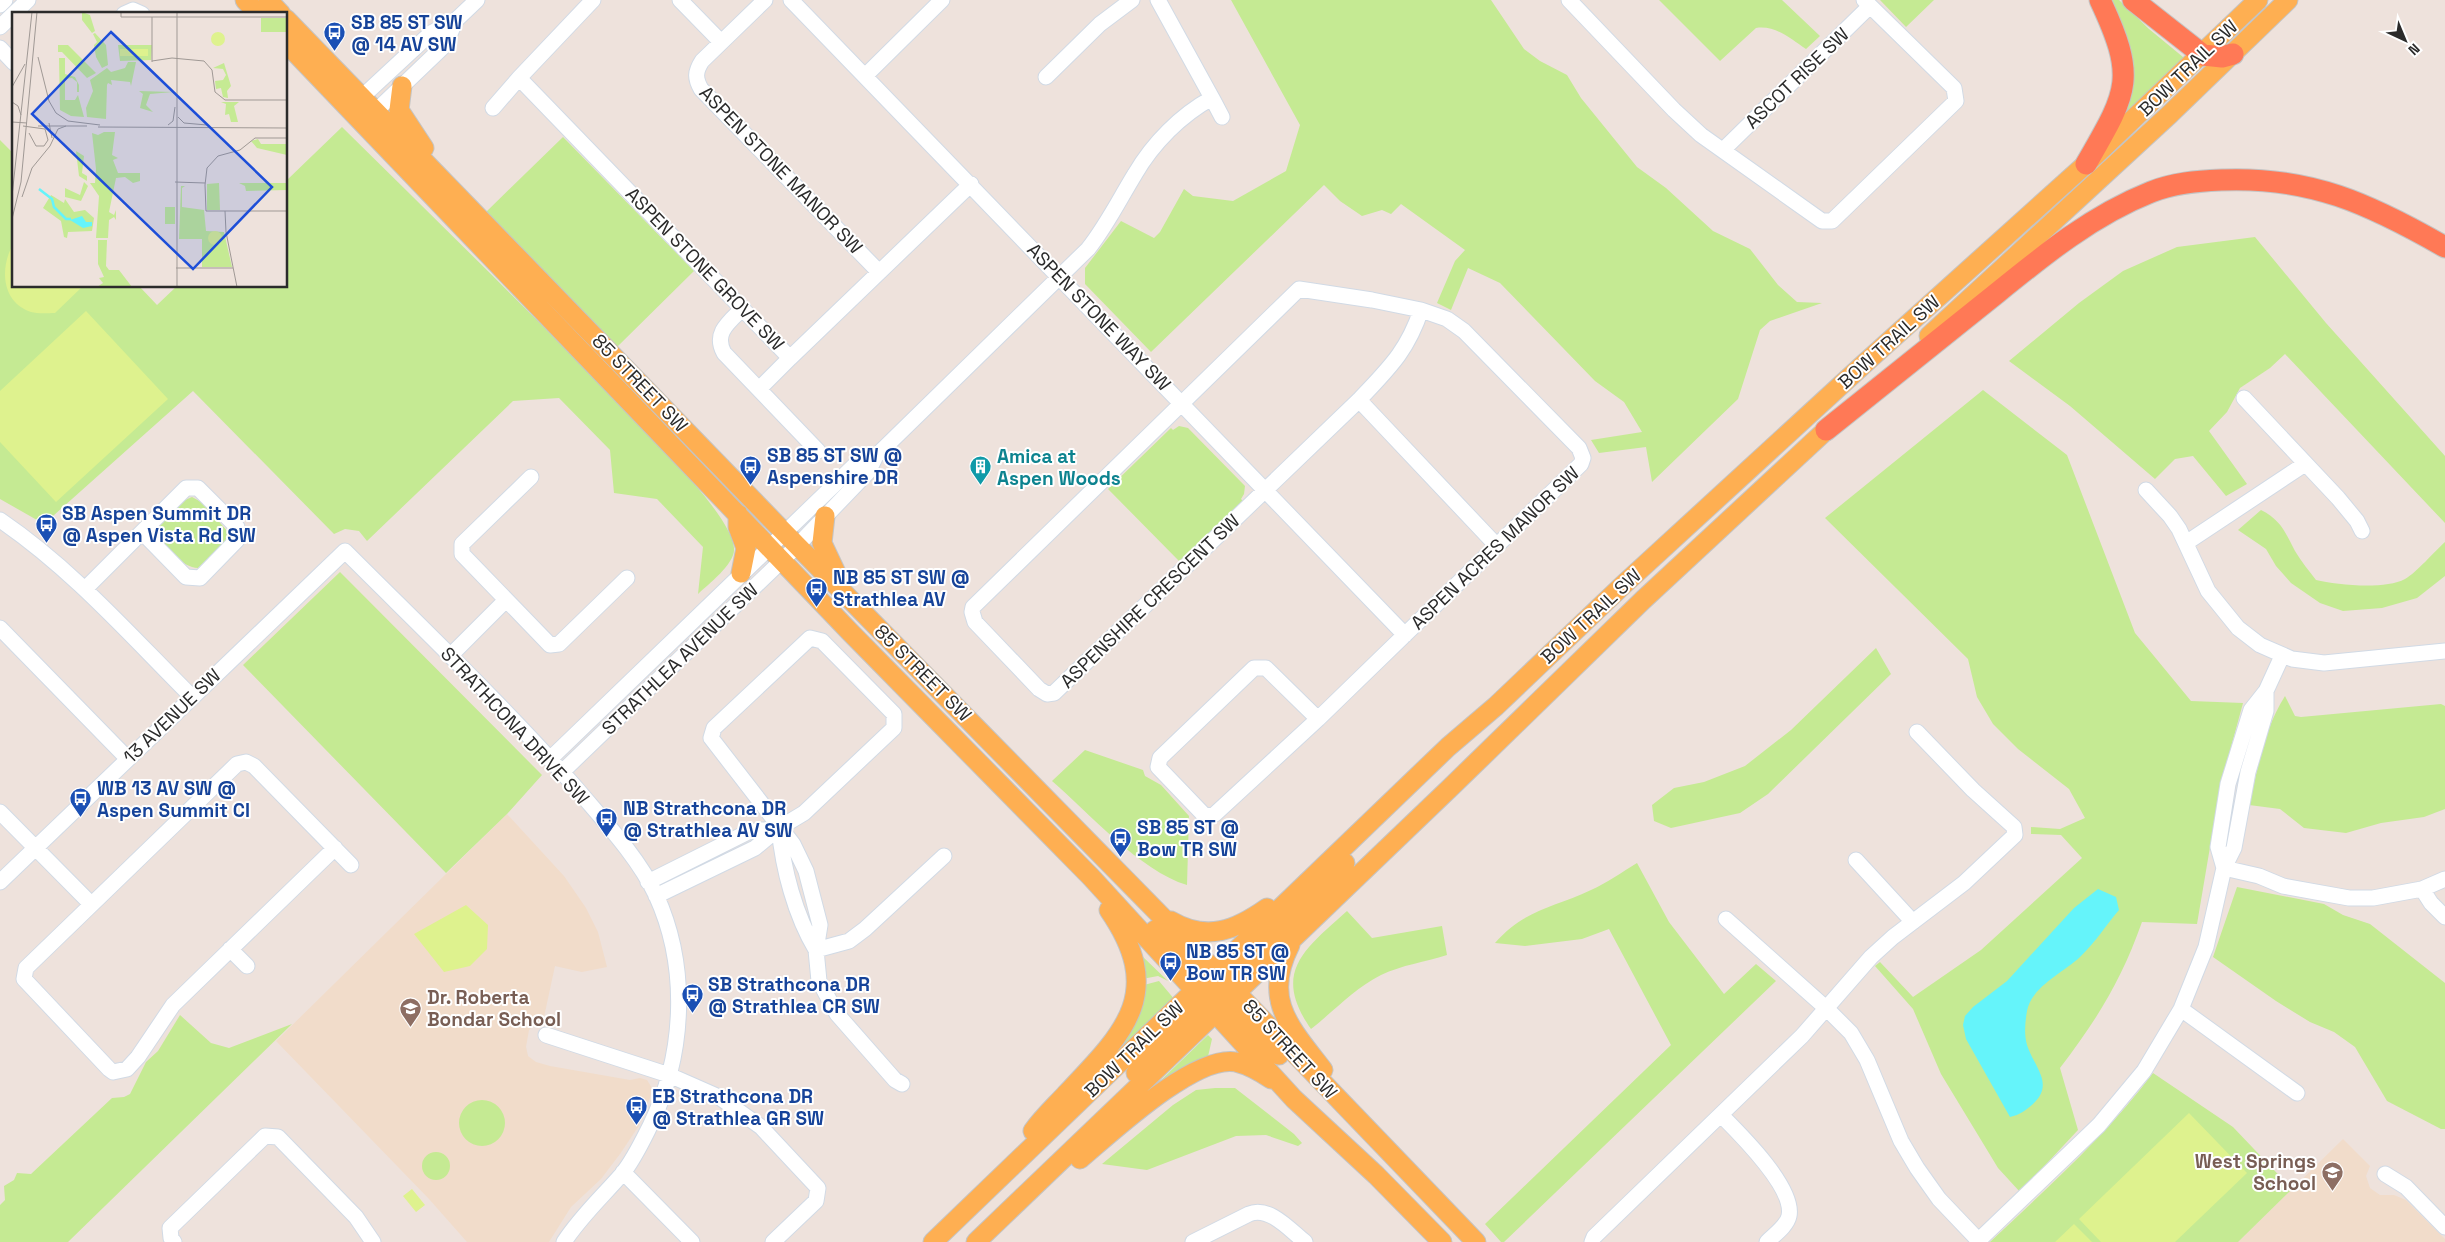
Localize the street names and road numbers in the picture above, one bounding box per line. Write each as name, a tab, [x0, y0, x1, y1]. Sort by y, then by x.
street label: BOW TRAIL SW	[2133, 14, 2243, 122]
street label: ASCOT RISE SW	[1740, 22, 1854, 134]
street label: ASPEN STONE MANOR SW	[694, 81, 868, 259]
street label: ASPEN STONE GROVE SW	[620, 182, 790, 356]
street label: ASPEN STONE WAY SW	[1022, 238, 1176, 396]
street label: BOW TRAIL SW	[1833, 290, 1945, 394]
street label: 85 STREET SW	[587, 328, 693, 438]
street label: ASPEN ACRES MANOR SW	[1405, 461, 1585, 635]
street label: ASPENSHIRE CRESCENT SW	[1055, 508, 1245, 694]
street label: BOW TRAIL SW	[1535, 563, 1647, 669]
street label: STRATHLEA AVENUE SW	[596, 578, 764, 740]
street label: 85 STREET SW	[869, 619, 977, 727]
street label: STRATHCONA DRIVE SW	[435, 642, 595, 810]
street label: 13 AVENUE SW	[118, 663, 226, 769]
street label: 85 STREET SW	[1237, 994, 1343, 1104]
street label: BOW TRAIL SW	[1079, 995, 1189, 1103]

